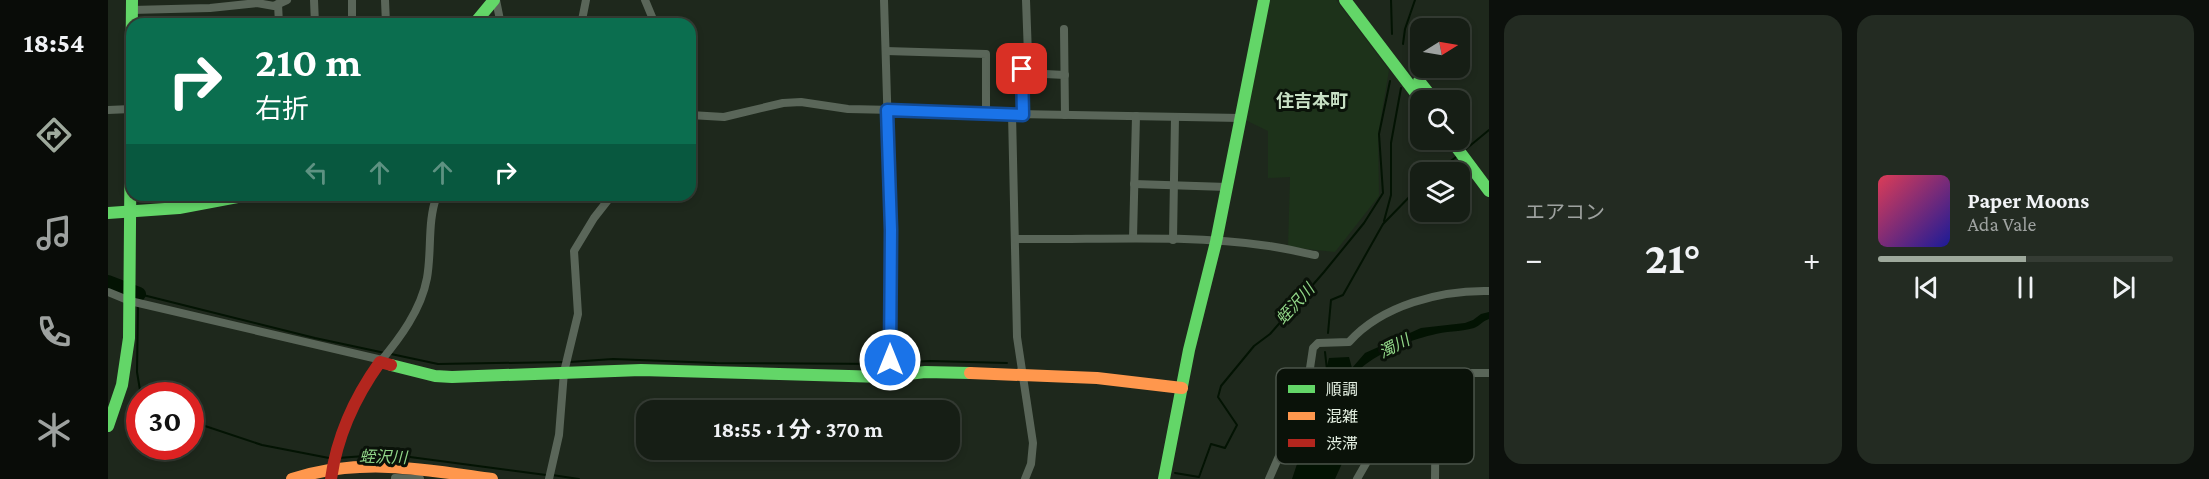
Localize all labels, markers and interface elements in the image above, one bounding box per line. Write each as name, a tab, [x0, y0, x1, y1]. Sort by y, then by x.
north arrow	[1410, 18, 1470, 78]
map controls	[1410, 18, 1470, 222]
text: 18:54	[23, 28, 85, 58]
text: 210 m	[255, 38, 361, 85]
icon: right	[156, 42, 234, 120]
pin	[996, 43, 1047, 94]
icon: arrive	[1005, 52, 1038, 85]
button: search	[1410, 90, 1470, 150]
district label: 住吉本町	[1276, 91, 1348, 111]
text: 右折	[255, 94, 309, 124]
icon: directions	[33, 114, 75, 156]
icon: left	[300, 156, 333, 189]
icon: ahead	[363, 156, 396, 189]
icon: ahead	[426, 156, 459, 189]
icon: right	[489, 156, 522, 189]
button: layers	[1410, 162, 1470, 222]
text: Paper Moons	[1968, 188, 2089, 213]
text: エアコン	[1525, 201, 1605, 223]
icon: music	[33, 212, 75, 254]
text: Ada Vale	[1968, 213, 2036, 235]
text: 21°	[1645, 233, 1701, 283]
text: −	[1525, 240, 1542, 277]
text: +	[1803, 240, 1821, 277]
icon: previous	[1910, 271, 1943, 304]
icon: pause	[2009, 271, 2042, 304]
icon: next	[2107, 271, 2140, 304]
water label: 蛭沢川	[1273, 279, 1319, 328]
icon: phone	[33, 311, 75, 353]
position arrow	[858, 328, 922, 392]
water label: 濁川	[1376, 330, 1414, 361]
legend	[1276, 368, 1474, 464]
text: 順調	[1326, 381, 1358, 398]
speed limit sign: 30	[126, 382, 204, 460]
text: 混雑	[1326, 408, 1358, 425]
icon: climate	[33, 409, 75, 451]
text: 18:55 · 1 分 · 370 m	[713, 417, 883, 442]
text: 渋滞	[1326, 435, 1358, 452]
water label: 蛭沢川	[359, 448, 409, 466]

